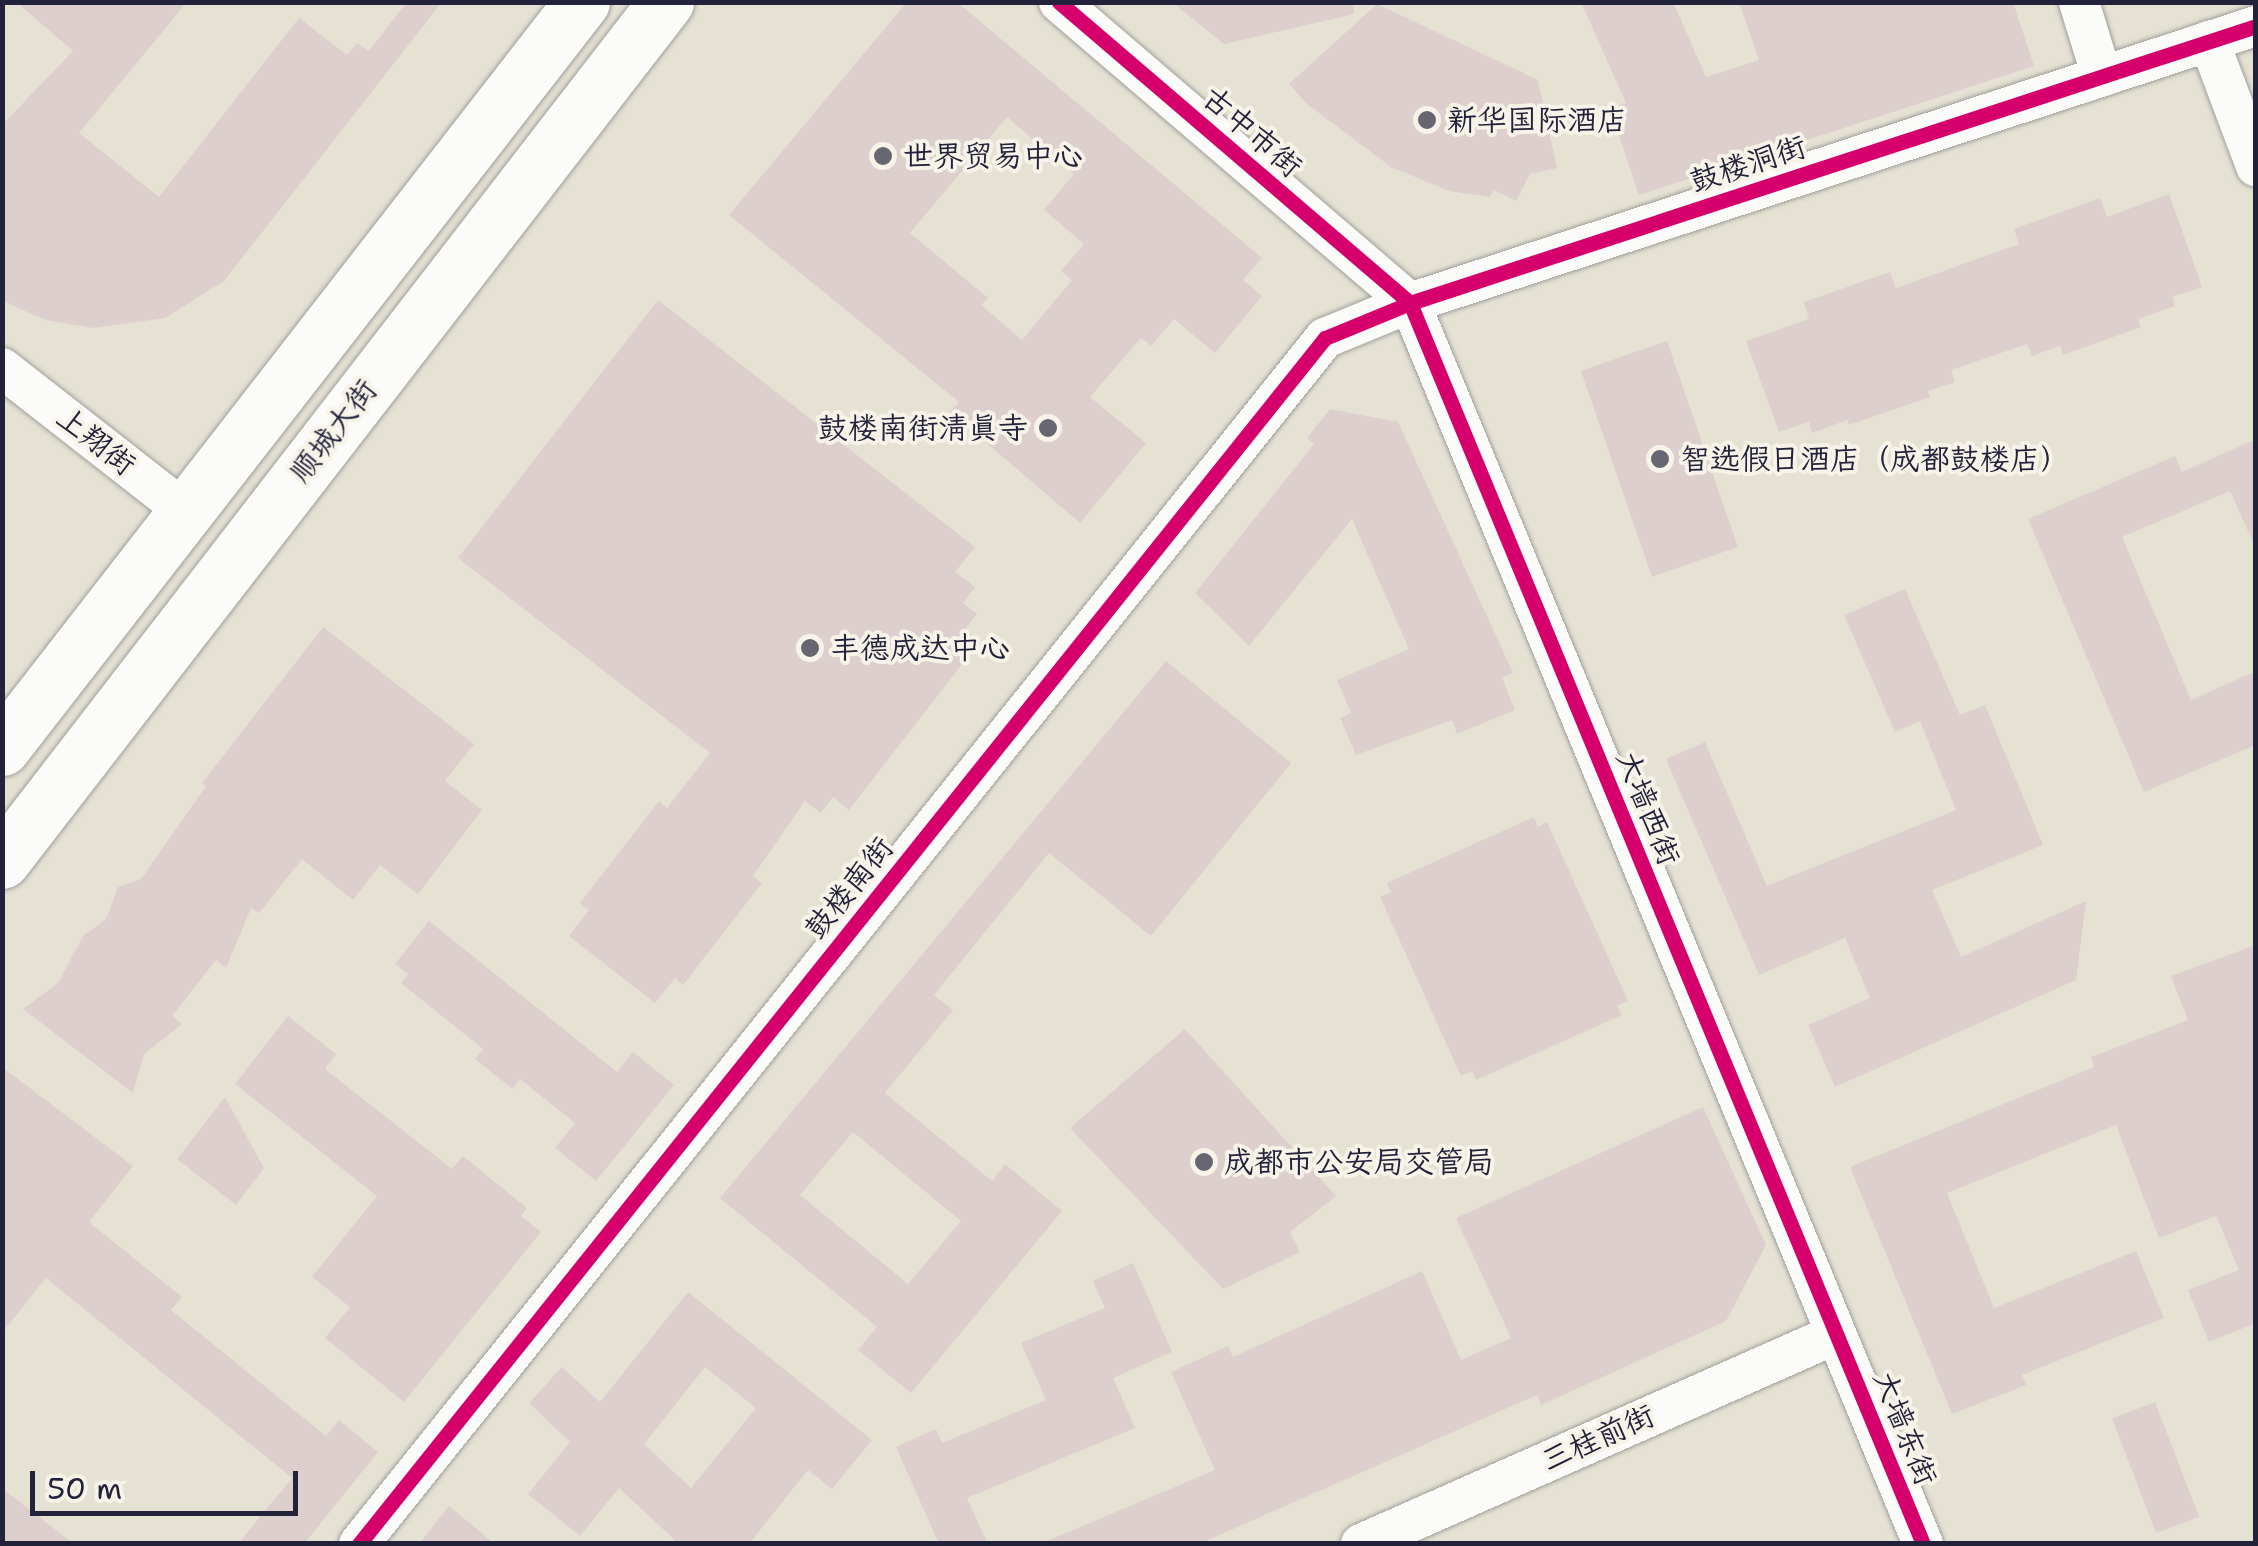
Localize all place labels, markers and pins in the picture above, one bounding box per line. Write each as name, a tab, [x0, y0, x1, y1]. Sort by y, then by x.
place label: 新华国际酒店	[1447, 102, 1627, 138]
marker: 新华国际酒店	[1416, 109, 1438, 131]
place label: 世界贸易中心	[903, 138, 1083, 174]
marker: 世界贸易中心	[872, 145, 894, 167]
place label: 鼓楼南街清真寺	[818, 410, 1028, 446]
marker: 鼓楼南街清真寺	[1037, 417, 1059, 439]
place label: 智选假日酒店（成都鼓楼店）	[1680, 441, 2070, 477]
marker: 智选假日酒店（成都鼓楼店）	[1649, 448, 1671, 470]
place label: 丰德成达中心	[830, 630, 1010, 666]
marker: 丰德成达中心	[799, 637, 821, 659]
place label: 成都市公安局交管局	[1224, 1144, 1494, 1180]
marker: 成都市公安局交管局	[1193, 1151, 1215, 1173]

